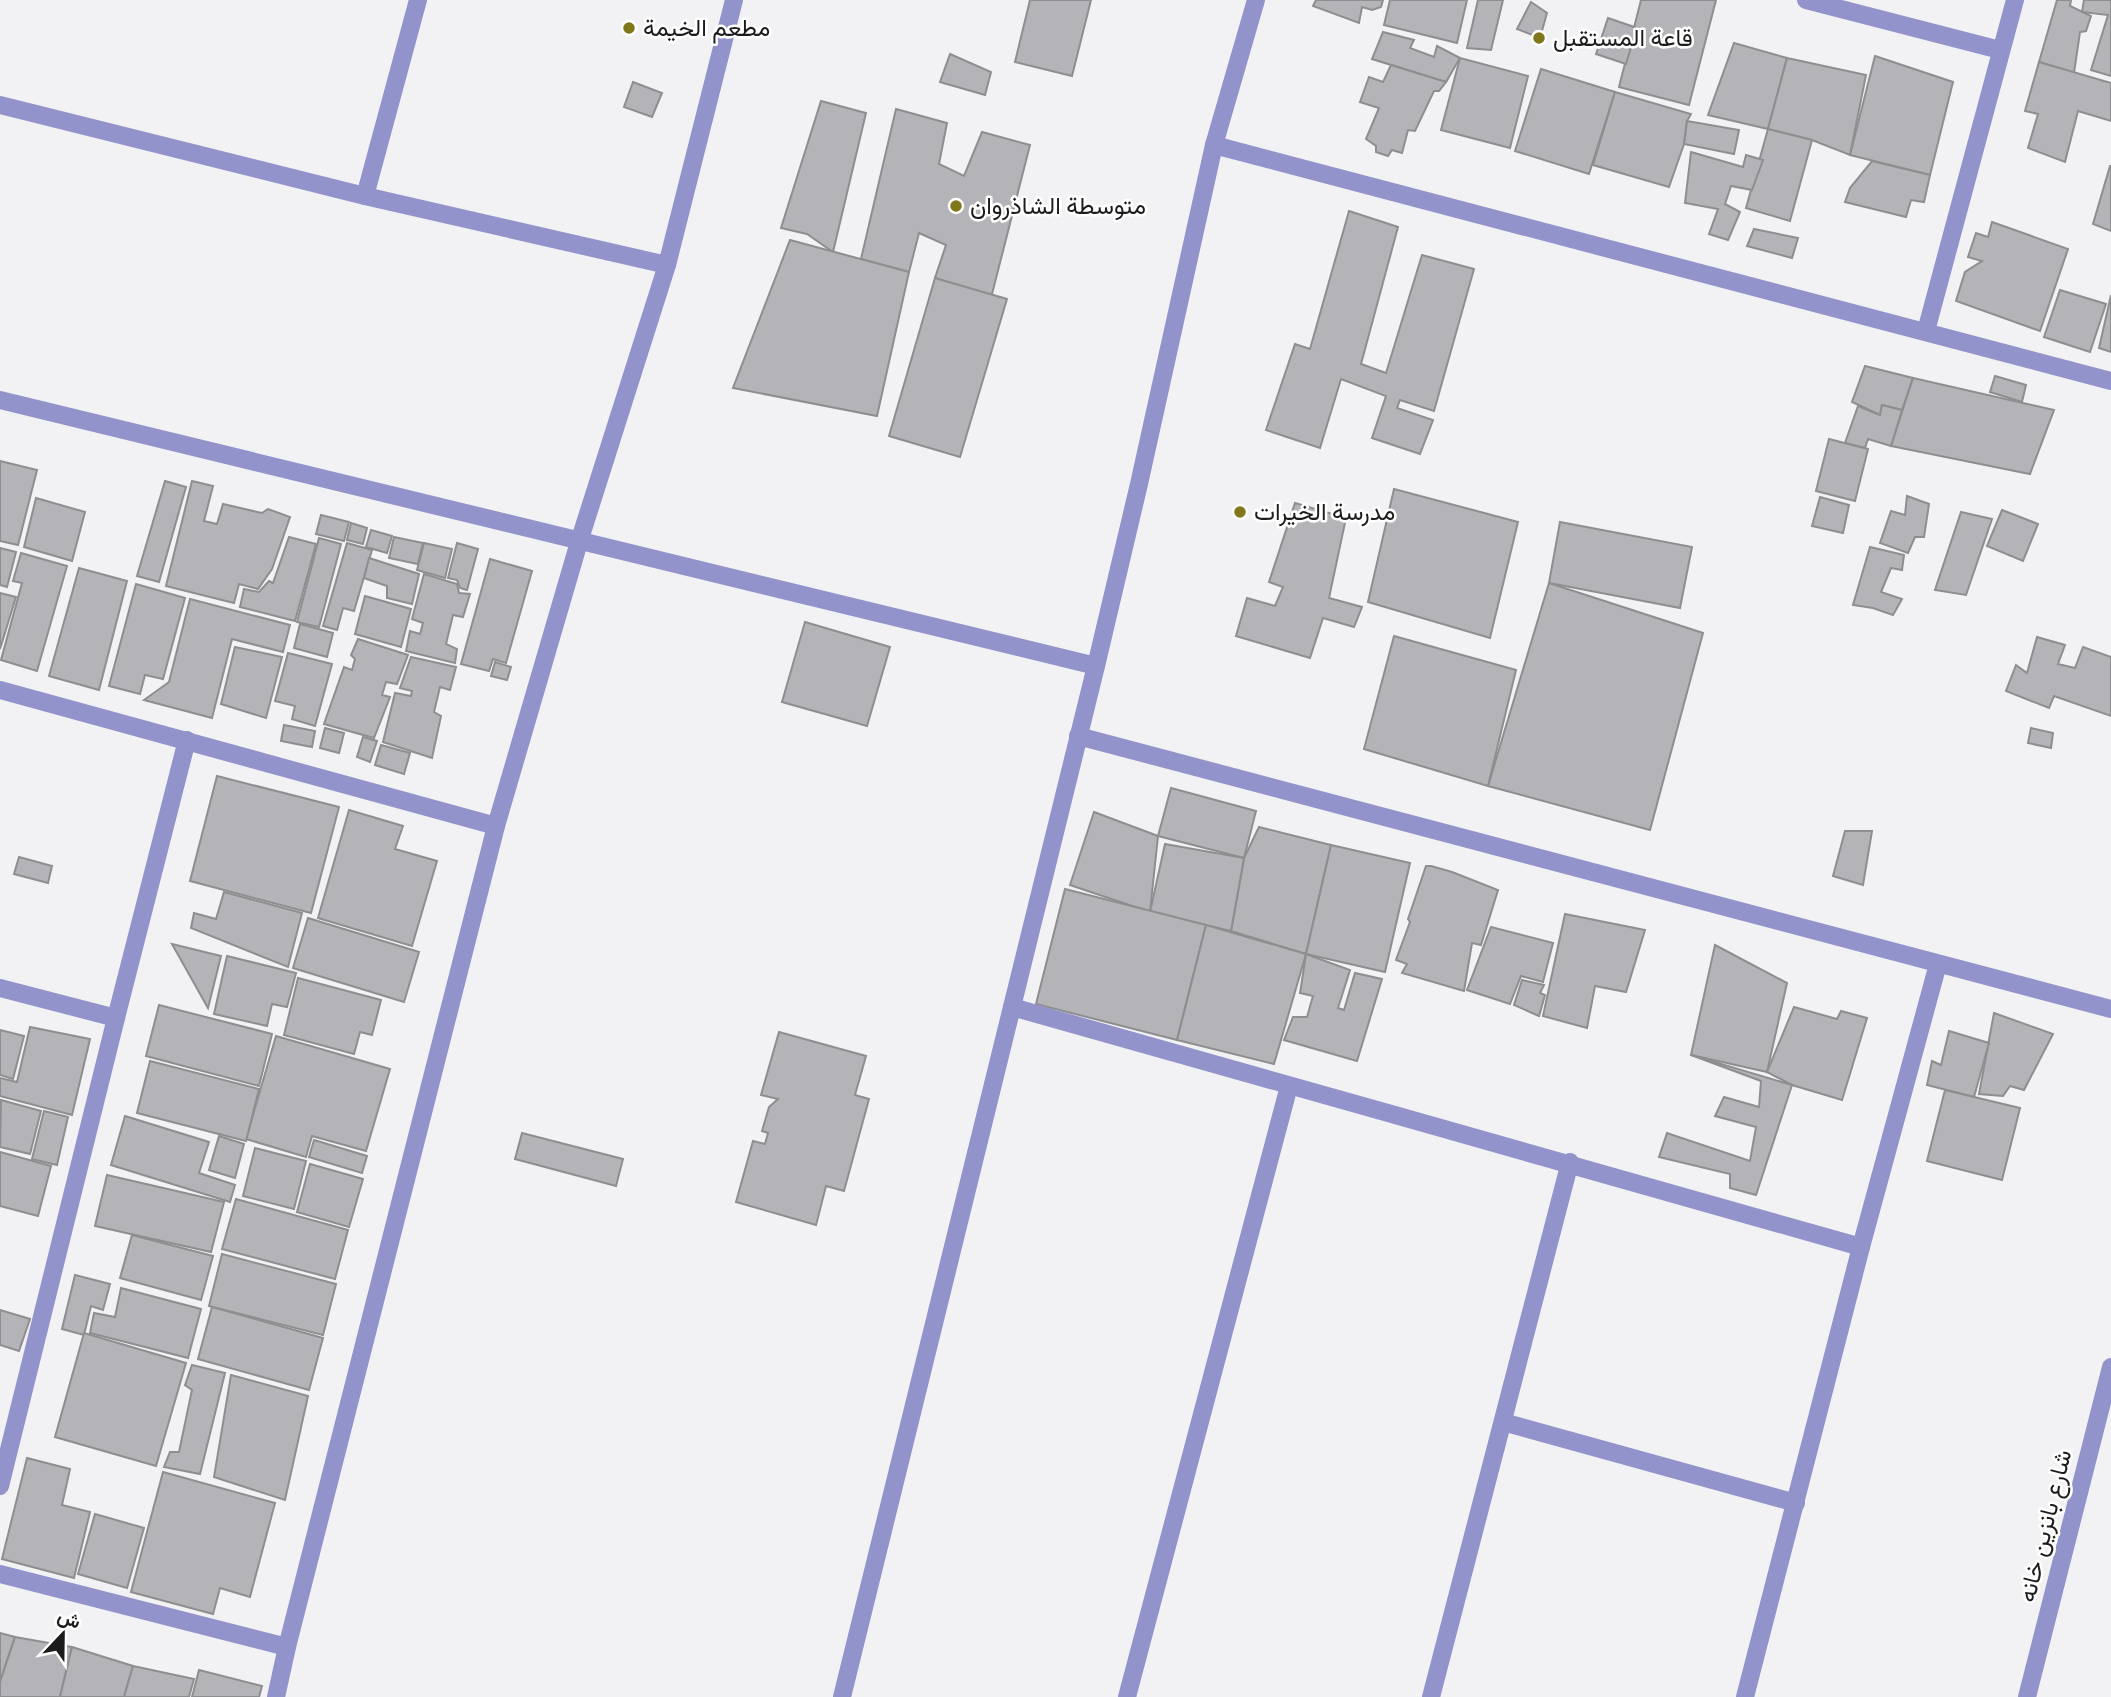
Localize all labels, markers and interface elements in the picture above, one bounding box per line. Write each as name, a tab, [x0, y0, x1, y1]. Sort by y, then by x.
place label: مطعم الخيمة	[643, 14, 770, 44]
marker: مطعم الخيمة	[621, 20, 637, 36]
place label: قاعة المستقبل	[1553, 24, 1693, 52]
marker: قاعة المستقبل	[1531, 30, 1547, 46]
place label: متوسطة الشاذروان	[970, 192, 1146, 221]
marker: متوسطة الشاذروان	[948, 198, 964, 214]
place label: مدرسة الخيرات	[1254, 498, 1395, 527]
marker: مدرسة الخيرات	[1232, 504, 1248, 520]
street label: شارع بانزين خانه	[2013, 1447, 2079, 1606]
north arrow	[28, 1599, 98, 1669]
text: ش	[54, 1604, 84, 1634]

